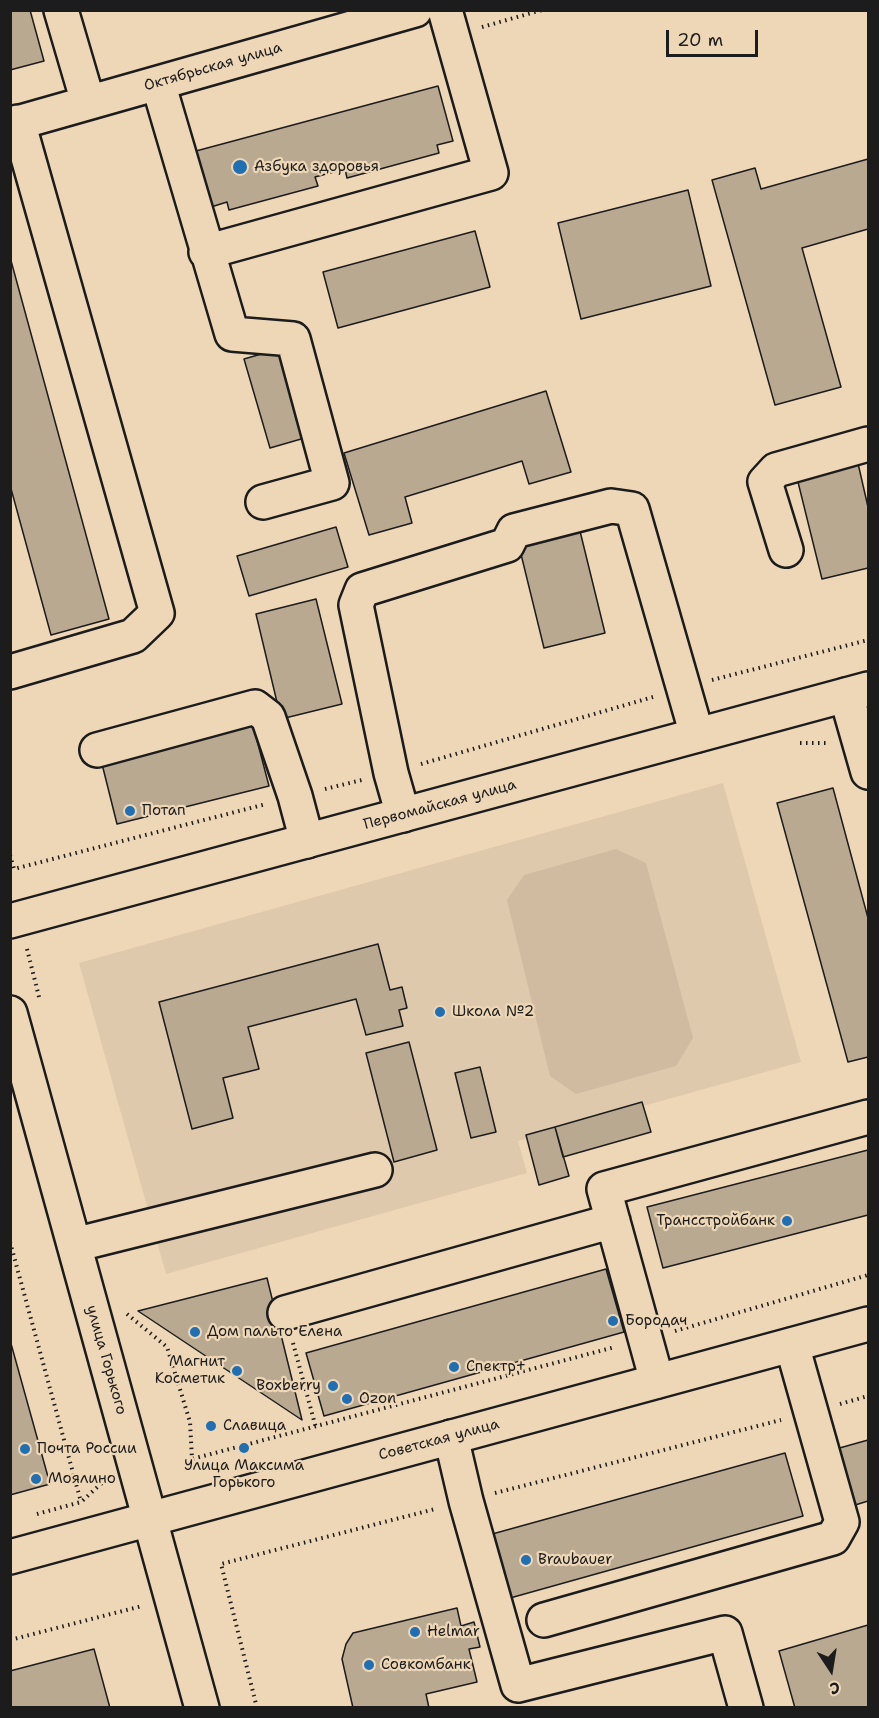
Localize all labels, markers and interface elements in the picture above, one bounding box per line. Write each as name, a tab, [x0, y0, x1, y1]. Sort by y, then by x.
scale bar	[669, 18, 760, 56]
text: 20 m	[677, 28, 723, 52]
street label: Октябрьская улица	[142, 39, 284, 95]
marker: Азбука здоровья	[231, 158, 249, 176]
place label: Азбука здоровья	[254, 158, 379, 176]
street label: Первомайская улица	[362, 776, 518, 834]
place label: Потап	[142, 802, 186, 820]
marker: Потап	[123, 804, 137, 818]
place label: Школа №2	[452, 1003, 534, 1021]
marker: Школа №2	[433, 1005, 447, 1019]
place label: Трансстройбанк	[656, 1212, 775, 1230]
marker: Трансстройбанк	[780, 1214, 794, 1228]
street label: улица Горького	[82, 1303, 130, 1417]
place label: Бородач	[625, 1312, 687, 1330]
marker: Бородач	[606, 1314, 620, 1328]
place label: Дом пальто Елена	[207, 1323, 342, 1341]
marker: Дом пальто Елена	[188, 1325, 202, 1339]
place label: Магнит Косметик	[155, 1353, 225, 1388]
place label: Спектр+	[466, 1358, 526, 1376]
marker: Спектр+	[447, 1360, 461, 1374]
marker: Магнит Косметик	[230, 1364, 244, 1378]
place label: Boxberry	[256, 1377, 321, 1395]
marker: Boxberry	[326, 1379, 340, 1393]
place label: Ozon	[359, 1390, 396, 1408]
marker: Ozon	[340, 1392, 354, 1406]
street label: Советская улица	[377, 1415, 501, 1465]
place label: Славица	[223, 1417, 286, 1435]
marker: Славица	[204, 1419, 218, 1433]
place label: Почта России	[37, 1440, 137, 1458]
marker: Улица Максима Горького	[237, 1441, 251, 1455]
marker: Почта России	[18, 1442, 32, 1456]
place label: Улица Максима Горького	[184, 1457, 304, 1492]
place label: Моялино	[48, 1470, 116, 1488]
marker: Моялино	[29, 1472, 43, 1486]
place label: Braubauer	[538, 1551, 612, 1569]
marker: Braubauer	[519, 1553, 533, 1567]
place label: Helmar	[427, 1623, 480, 1641]
marker: Helmar	[408, 1625, 422, 1639]
north arrow	[801, 1640, 861, 1700]
place label: Совкомбанк	[381, 1656, 471, 1674]
marker: Совкомбанк	[362, 1658, 376, 1672]
text: С	[828, 1677, 842, 1699]

